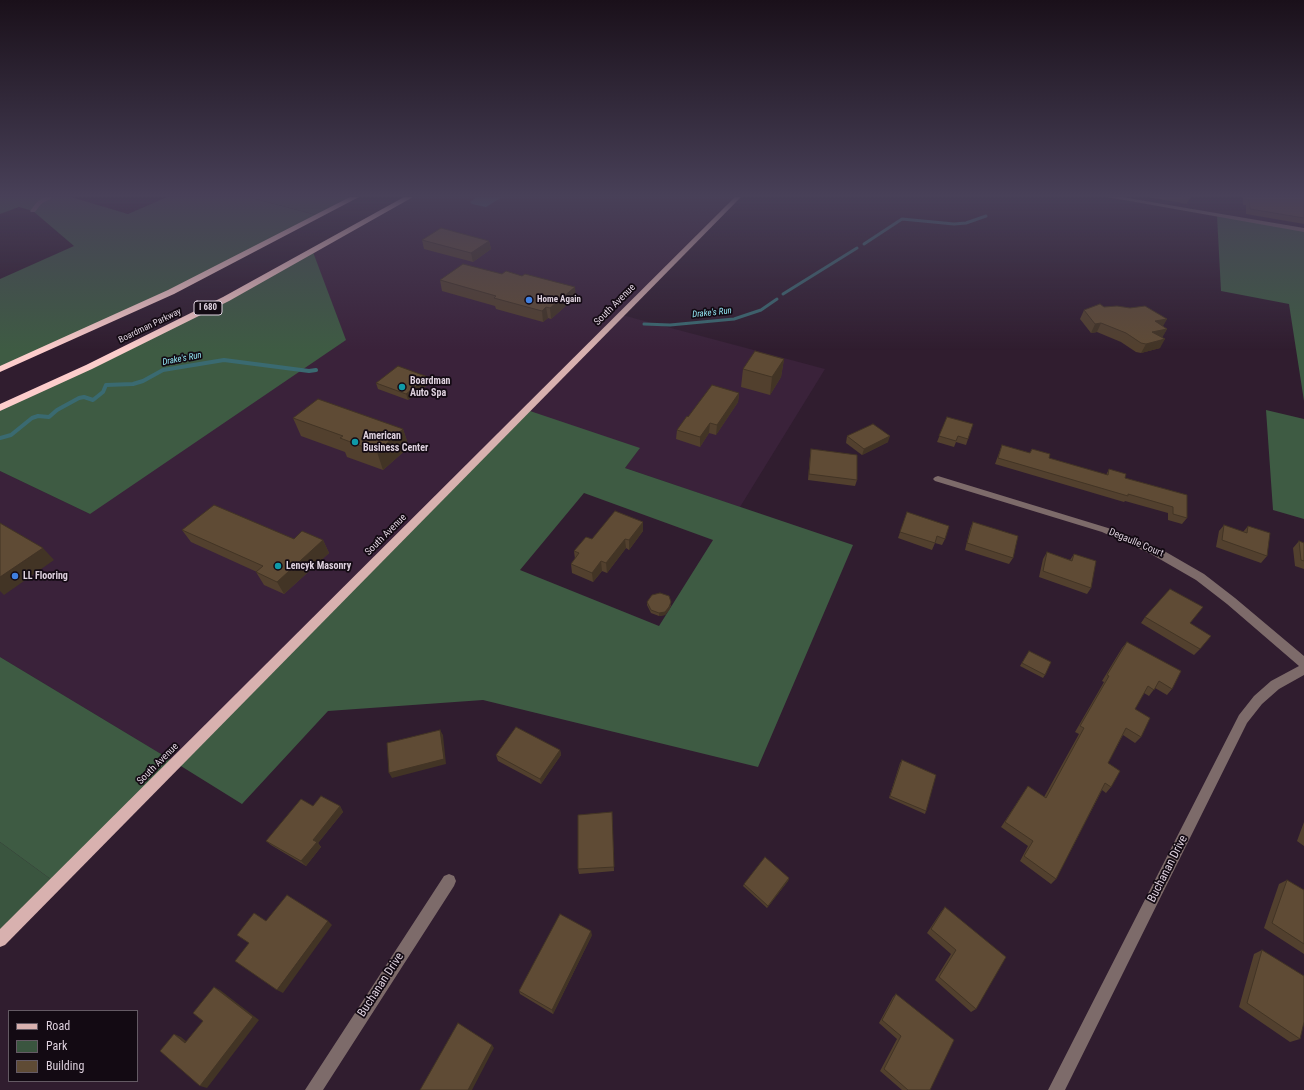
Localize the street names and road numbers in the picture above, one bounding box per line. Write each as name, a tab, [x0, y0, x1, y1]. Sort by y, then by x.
street label: South Avenue	[592, 282, 638, 328]
road number: I 680	[194, 301, 222, 315]
street label: Boardman Parkway	[117, 306, 183, 346]
street label: South Avenue	[363, 512, 409, 558]
street label: Degaulle Court	[1107, 526, 1165, 560]
street label: South Avenue	[135, 741, 181, 787]
street label: Buchanan Drive	[1145, 833, 1191, 905]
street label: Buchanan Drive	[355, 950, 407, 1020]

